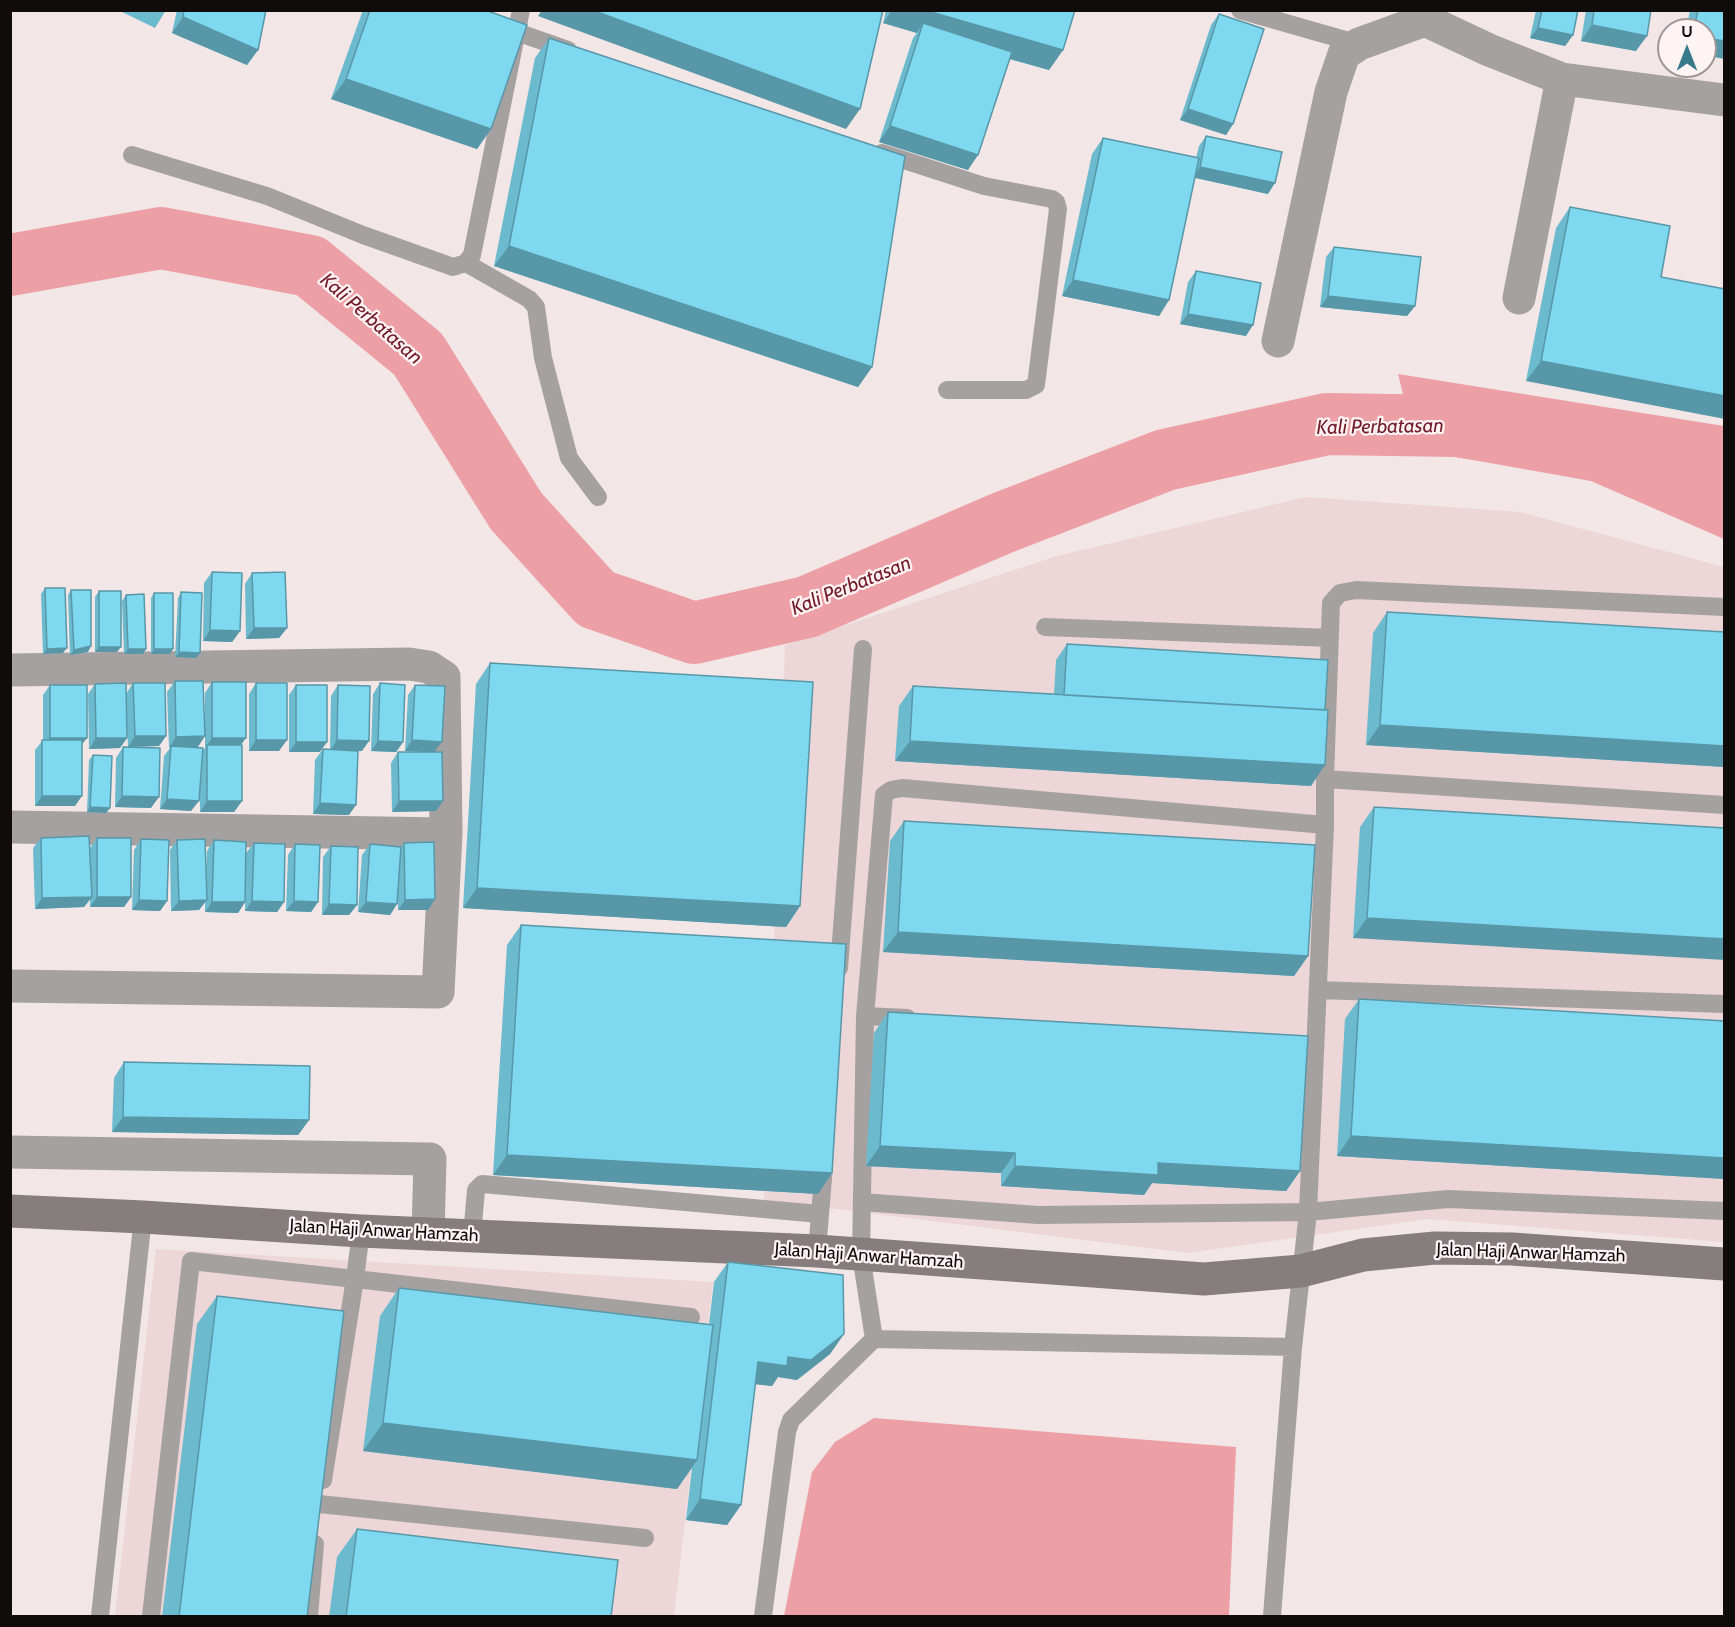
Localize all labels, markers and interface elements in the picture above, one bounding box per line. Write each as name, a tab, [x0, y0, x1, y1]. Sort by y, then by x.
north arrow	[1657, 18, 1717, 78]
text: U	[1681, 22, 1693, 41]
water label: Kali Perbatasan	[315, 268, 427, 370]
water label: Kali Perbatasan	[1316, 414, 1444, 440]
water label: Kali Perbatasan	[787, 551, 915, 621]
street label: Jalan Haji Anwar Hamzah	[289, 1215, 479, 1247]
street label: Jalan Haji Anwar Hamzah	[774, 1239, 964, 1273]
street label: Jalan Haji Anwar Hamzah	[1436, 1239, 1626, 1267]

